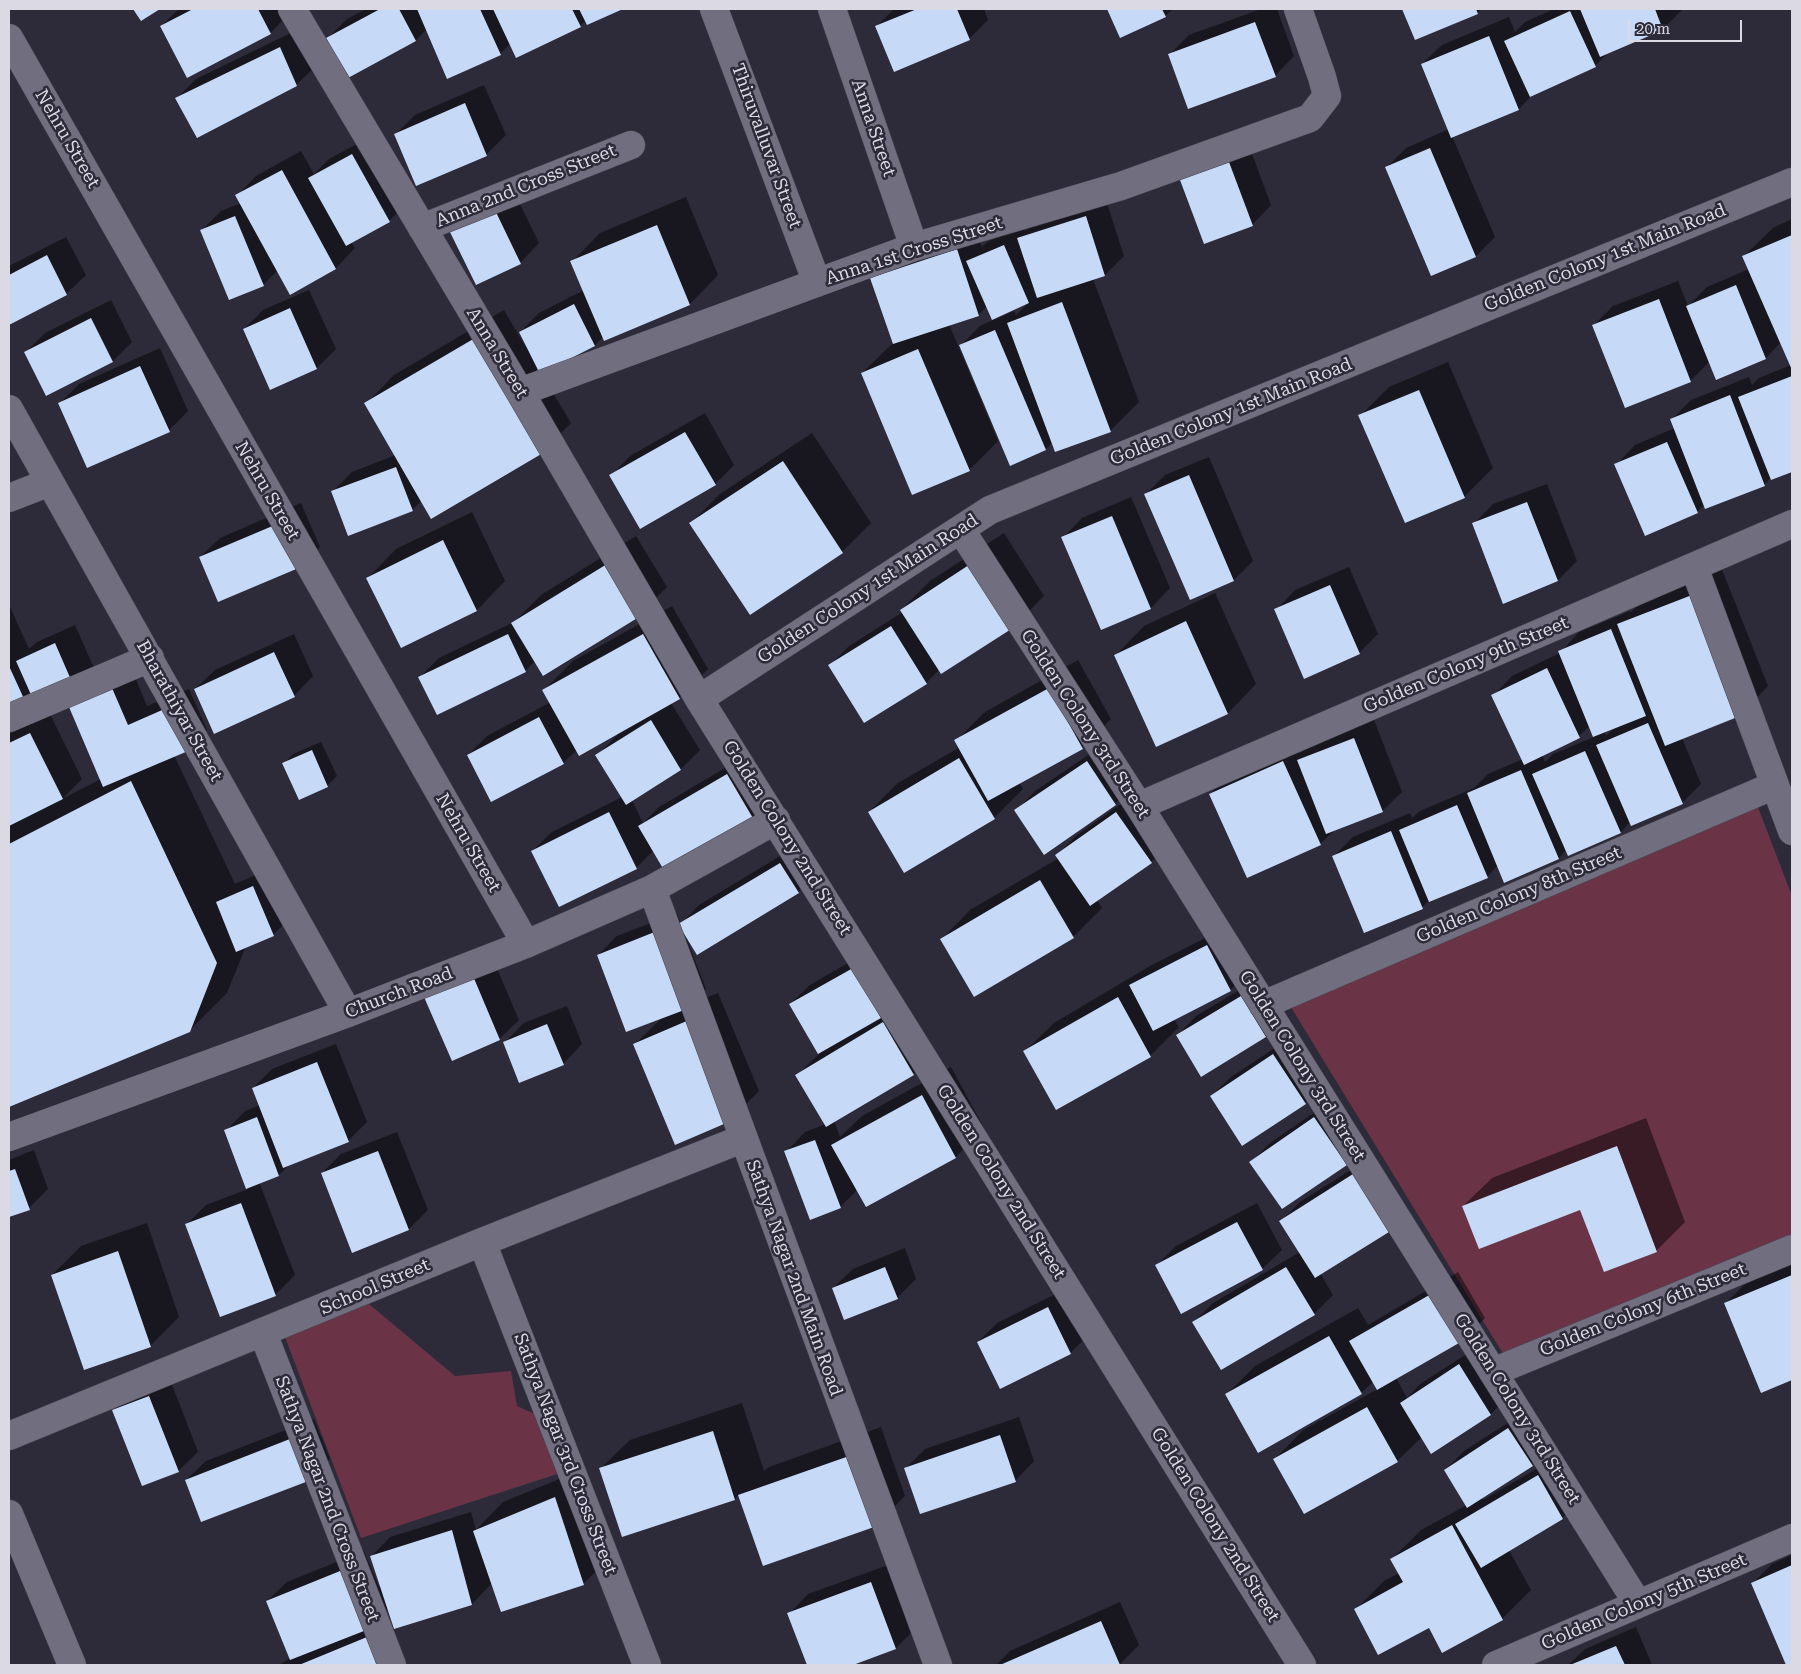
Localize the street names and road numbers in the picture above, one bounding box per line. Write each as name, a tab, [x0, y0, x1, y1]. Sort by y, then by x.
street label: Thiruvalluvar Street	[726, 61, 806, 231]
street label: Anna Street	[846, 76, 900, 180]
street label: Nehru Street	[30, 86, 104, 192]
street label: Anna 2nd Cross Street	[433, 140, 619, 232]
street label: Golden Colony 1st Main Road	[1481, 200, 1729, 316]
street label: Anna 1st Cross Street	[823, 212, 1005, 290]
street label: Anna Street	[462, 304, 532, 402]
street label: Golden Colony 1st Main Road	[1107, 354, 1355, 470]
street label: Nehru Street	[230, 438, 304, 544]
street label: Golden Colony 1st Main Road	[754, 510, 982, 668]
street label: Golden Colony 9th Street	[1360, 612, 1572, 718]
street label: Golden Colony 3rd Street	[1016, 626, 1154, 822]
street label: Bharathiyar Street	[131, 637, 227, 785]
street label: Golden Colony 2nd Street	[718, 737, 856, 939]
street label: Nehru Street	[431, 790, 505, 896]
street label: Golden Colony 8th Street	[1413, 842, 1625, 948]
street label: Church Road	[342, 963, 456, 1023]
street label: Golden Colony 3rd Street	[1234, 967, 1370, 1165]
street label: Golden Colony 2nd Street	[932, 1081, 1070, 1283]
street label: Sathya Nagar 2nd Main Road	[741, 1157, 847, 1399]
street label: School Street	[317, 1254, 433, 1320]
street label: Golden Colony 6th Street	[1537, 1259, 1749, 1361]
street label: Golden Colony 3rd Street	[1449, 1310, 1585, 1508]
street label: Sathya Nagar 3rd Cross Street	[509, 1330, 621, 1578]
street label: Sathya Nagar 2nd Cross Street	[270, 1373, 384, 1625]
street label: Golden Colony 2nd Street	[1146, 1424, 1284, 1626]
street label: Golden Colony 5th Street	[1538, 1549, 1750, 1655]

